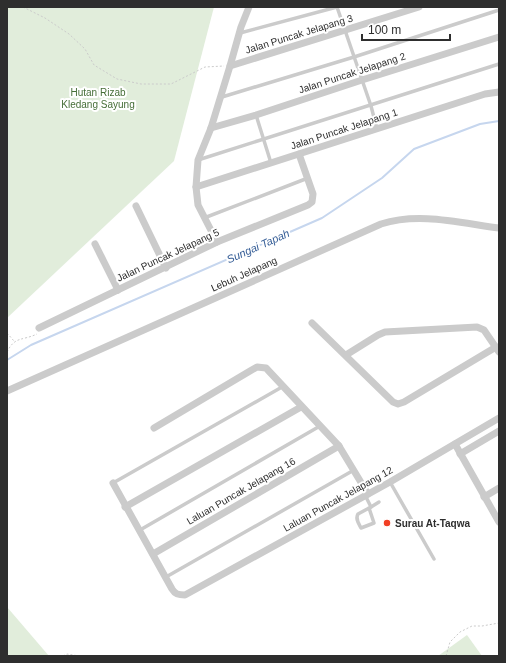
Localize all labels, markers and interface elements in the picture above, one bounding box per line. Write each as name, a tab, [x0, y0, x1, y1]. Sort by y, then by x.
street label: Jalan Puncak Jelapang 3	[244, 12, 354, 56]
scale bar	[362, 16, 450, 42]
text: 100 m	[368, 23, 401, 37]
street label: Jalan Puncak Jelapang 2	[297, 50, 407, 95]
park label: Hutan Rizab Kledang Sayung	[61, 87, 135, 110]
street label: Jalan Puncak Jelapang 1	[289, 106, 399, 151]
street label: Jalan Puncak Jelapang 5	[115, 226, 221, 284]
water label: Sungai Tapah	[225, 227, 291, 265]
street label: Lebuh Jelapang	[209, 254, 279, 294]
street label: Laluan Puncak Jelapang 16	[185, 455, 298, 527]
street label: Laluan Puncak Jelapang 12	[281, 464, 395, 534]
marker: Surau At-Taqwa	[382, 518, 392, 528]
place label: Surau At-Taqwa	[395, 518, 470, 529]

